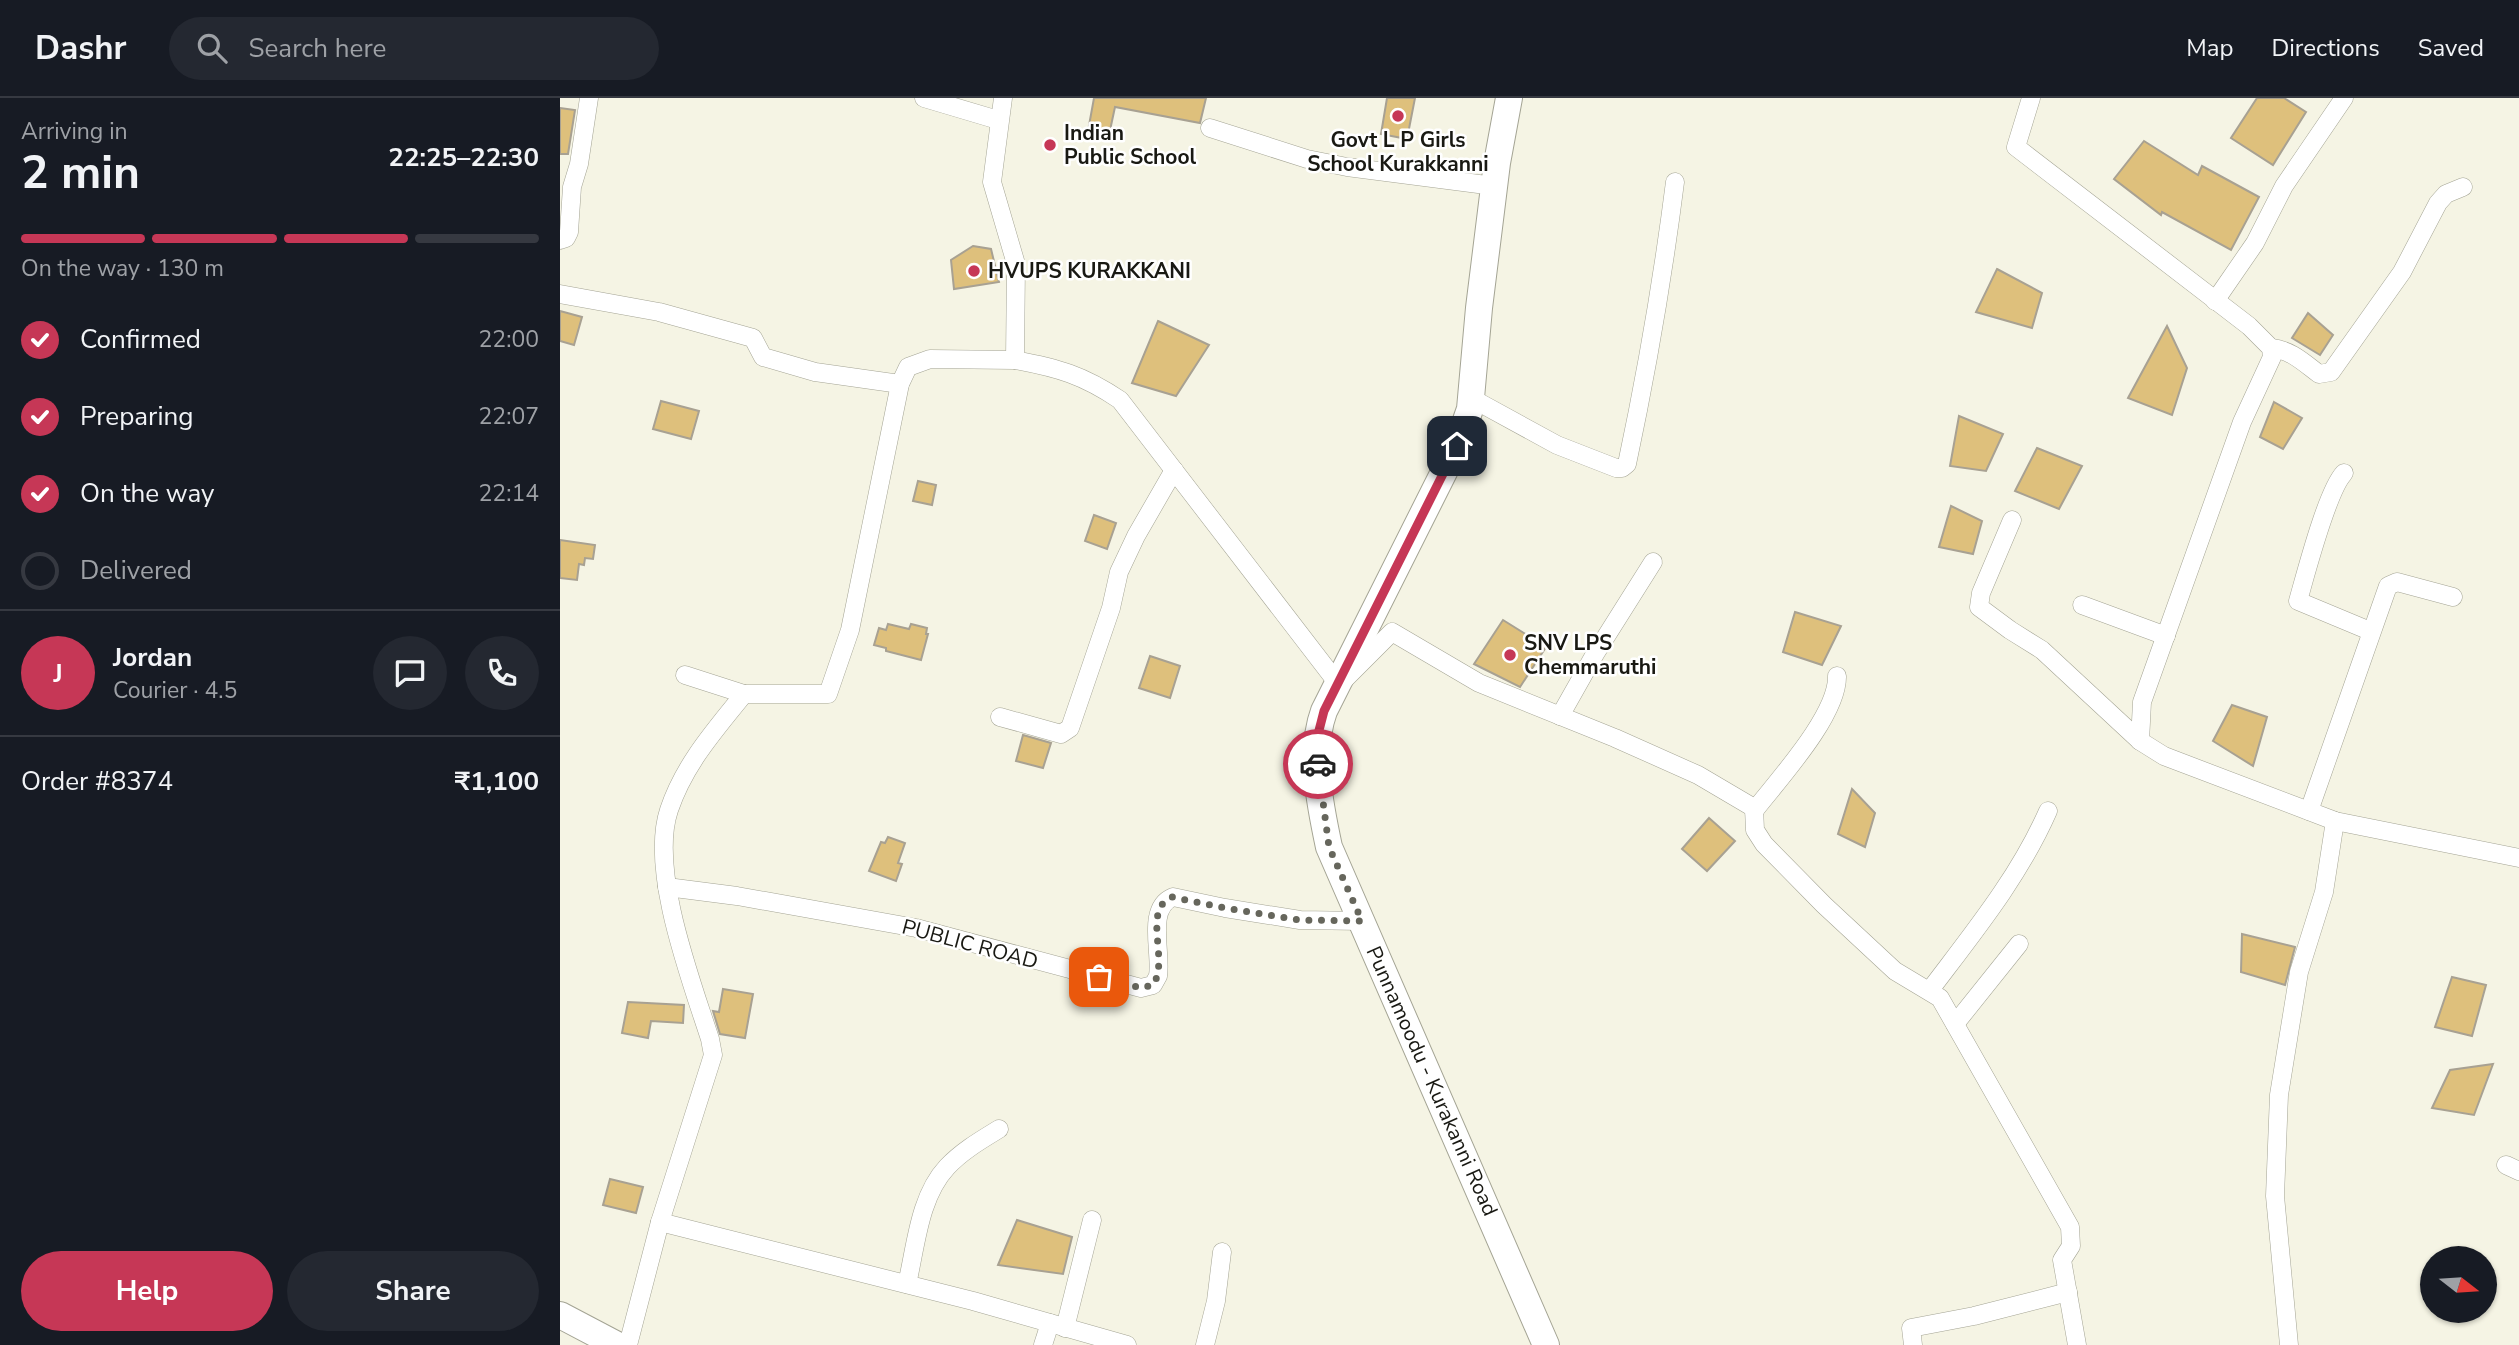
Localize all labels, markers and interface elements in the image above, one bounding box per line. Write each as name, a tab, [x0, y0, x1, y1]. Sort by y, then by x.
search box	[169, 17, 659, 80]
text: Dashr	[35, 26, 127, 71]
icon: search	[193, 29, 231, 67]
text: Search here	[249, 31, 386, 66]
text: Map	[2186, 32, 2233, 64]
text: Directions	[2271, 32, 2380, 64]
text: Saved	[2418, 32, 2484, 64]
marker: Govt L P Girls School Kurakkanni	[1390, 108, 1406, 124]
text: Arriving in	[21, 116, 128, 147]
place label: Indian Public School	[1064, 119, 1197, 171]
place label: Govt L P Girls School Kurakkanni	[1307, 126, 1489, 178]
marker: Indian Public School	[1042, 137, 1058, 153]
text: 22:25–22:30	[388, 140, 539, 175]
text: 2 min	[21, 141, 140, 204]
text: On the way · 130 m	[21, 253, 224, 284]
place label: HVUPS KURAKKANI	[988, 257, 1191, 285]
marker: HVUPS KURAKKANI	[966, 263, 982, 279]
icon: check	[21, 321, 59, 359]
text: Confirmed	[80, 322, 201, 357]
text: 22:00	[479, 324, 539, 355]
icon: check	[21, 398, 59, 436]
text: Preparing	[80, 399, 193, 434]
text: 22:07	[479, 401, 539, 432]
pin	[1427, 416, 1487, 476]
icon: home	[1438, 427, 1476, 465]
icon: check	[21, 475, 59, 513]
text: On the way	[80, 476, 214, 511]
text: 22:14	[479, 478, 539, 509]
text: Delivered	[80, 553, 192, 588]
place label: SNV LPS Chemmaruthi	[1524, 629, 1656, 681]
button: chat	[373, 636, 447, 710]
button: phone	[465, 636, 539, 710]
text: Jordan	[113, 640, 192, 675]
marker: SNV LPS Chemmaruthi	[1502, 647, 1518, 663]
text: J	[53, 656, 63, 691]
text: Courier · 4.5	[113, 675, 237, 706]
courier	[1283, 729, 1353, 799]
icon: car	[1299, 745, 1337, 783]
text: Order #8374	[21, 764, 173, 799]
text: ₹1,100	[455, 764, 539, 799]
street label: PUBLIC ROAD	[899, 912, 1041, 976]
street label: Punnamoodu - Kurakanni Road	[1360, 942, 1504, 1220]
pin	[1069, 947, 1129, 1007]
icon: bag	[1080, 958, 1118, 996]
north arrow	[2420, 1246, 2497, 1323]
map controls	[2420, 1246, 2497, 1323]
button: Help	[21, 1251, 273, 1331]
button: Share	[287, 1251, 539, 1331]

